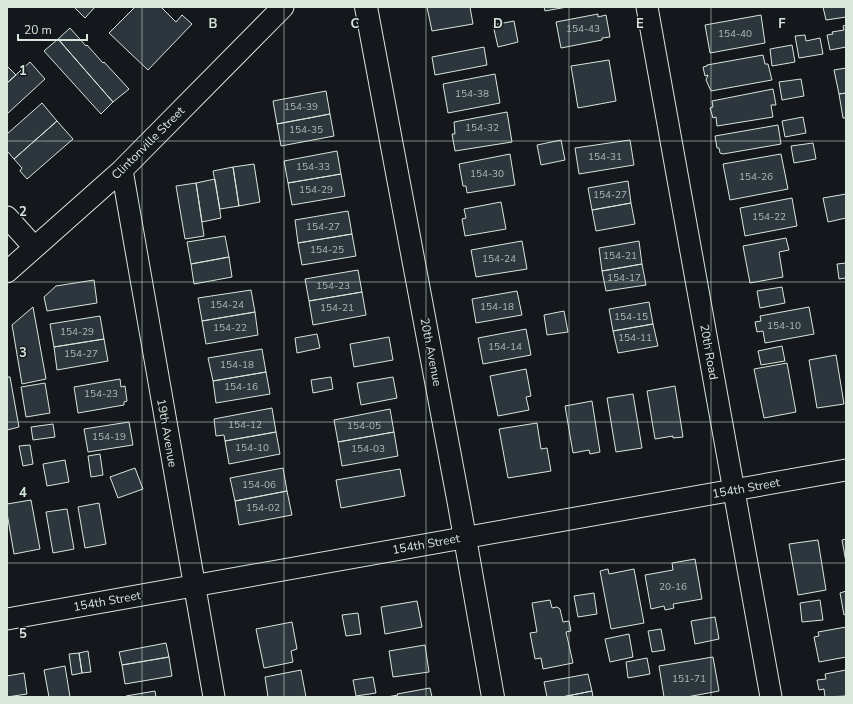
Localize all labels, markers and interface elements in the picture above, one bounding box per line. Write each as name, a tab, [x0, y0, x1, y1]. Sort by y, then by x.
text: B	[209, 15, 218, 33]
text: C	[351, 15, 360, 33]
text: D	[493, 15, 503, 33]
text: E	[636, 15, 644, 33]
text: F	[778, 15, 786, 33]
scale bar	[18, 16, 87, 42]
text: 20 m	[24, 22, 52, 38]
house number: 154-43	[566, 22, 600, 36]
house number: 154-40	[718, 27, 752, 41]
text: 1	[19, 62, 27, 80]
house number: 154-38	[455, 87, 489, 101]
house number: 154-39	[284, 100, 318, 114]
street label: Clintonville Street	[108, 102, 189, 183]
house number: 154-32	[465, 121, 499, 135]
house number: 154-35	[289, 123, 323, 137]
house number: 154-31	[588, 150, 622, 164]
house number: 154-33	[296, 160, 330, 174]
house number: 154-30	[470, 167, 504, 181]
house number: 154-26	[739, 170, 773, 184]
house number: 154-29	[299, 183, 333, 197]
house number: 154-27	[593, 188, 627, 202]
text: 2	[19, 203, 27, 221]
house number: 154-22	[752, 210, 786, 224]
house number: 154-27	[306, 220, 340, 234]
house number: 154-25	[310, 243, 344, 257]
house number: 154-21	[603, 249, 637, 263]
house number: 154-24	[482, 252, 516, 266]
house number: 154-17	[607, 271, 641, 285]
house number: 154-23	[316, 279, 350, 293]
house number: 154-24	[210, 298, 244, 312]
house number: 154-18	[480, 300, 514, 314]
house number: 154-21	[320, 301, 354, 315]
house number: 154-15	[614, 310, 648, 324]
street label: 20th Avenue	[417, 316, 445, 388]
house number: 154-10	[767, 319, 801, 333]
house number: 154-22	[213, 321, 247, 335]
street label: 20th Road	[696, 323, 722, 381]
house number: 154-29	[60, 325, 94, 339]
house number: 154-11	[618, 331, 652, 345]
house number: 154-14	[488, 340, 522, 354]
text: 3	[19, 344, 27, 362]
house number: 154-27	[64, 347, 98, 361]
house number: 154-18	[220, 358, 254, 372]
house number: 154-16	[224, 380, 258, 394]
house number: 154-23	[84, 387, 118, 401]
street label: 19th Avenue	[153, 397, 181, 469]
house number: 154-12	[228, 418, 262, 432]
house number: 154-05	[347, 419, 381, 433]
house number: 154-19	[92, 430, 126, 444]
house number: 154-10	[235, 441, 269, 455]
house number: 154-03	[351, 442, 385, 456]
street label: 154th Street	[711, 474, 782, 502]
house number: 154-06	[242, 478, 276, 492]
text: 4	[19, 484, 27, 502]
house number: 154-02	[246, 501, 280, 515]
street label: 154th Street	[391, 530, 462, 558]
house number: 20-16	[659, 580, 687, 594]
street label: 154th Street	[72, 587, 143, 615]
text: 5	[19, 625, 27, 643]
house number: 151-71	[672, 672, 706, 686]

